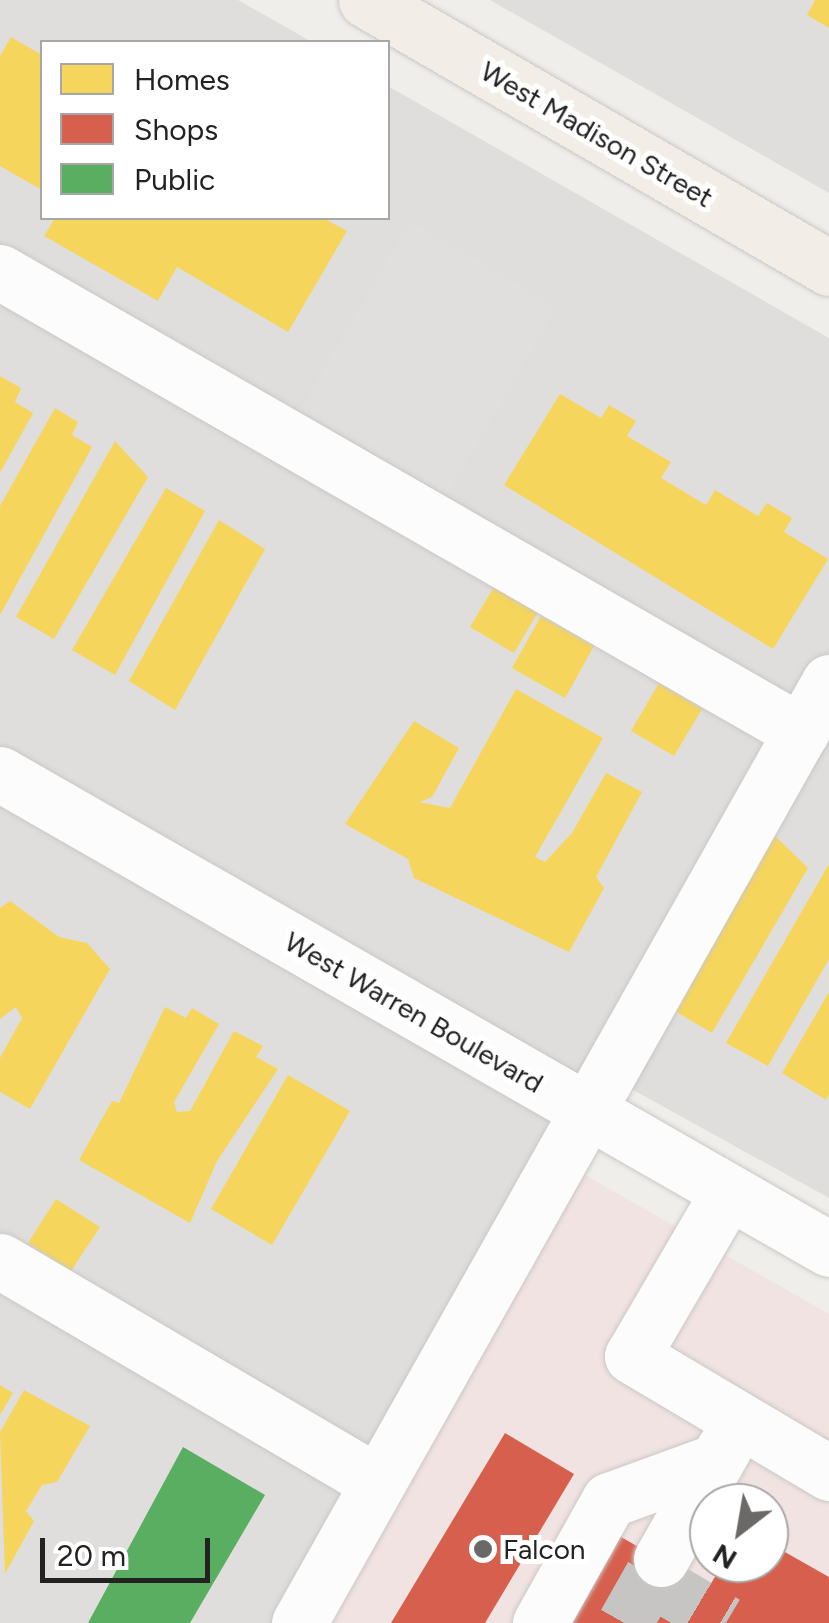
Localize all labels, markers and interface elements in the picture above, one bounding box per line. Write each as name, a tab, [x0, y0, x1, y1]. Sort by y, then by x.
legend	[40, 40, 390, 220]
street label: West Madison Street	[475, 54, 719, 214]
text: Homes	[134, 61, 230, 98]
text: Shops	[134, 111, 218, 148]
text: Public	[134, 161, 215, 198]
street label: West Warren Boulevard	[279, 924, 549, 1100]
north arrow	[689, 1483, 789, 1583]
scale bar	[45, 1518, 215, 1580]
place label: Falcon	[503, 1532, 585, 1566]
text: 20 m	[57, 1537, 126, 1574]
text: N	[707, 1537, 743, 1577]
marker: Falcon	[472, 1538, 494, 1560]

